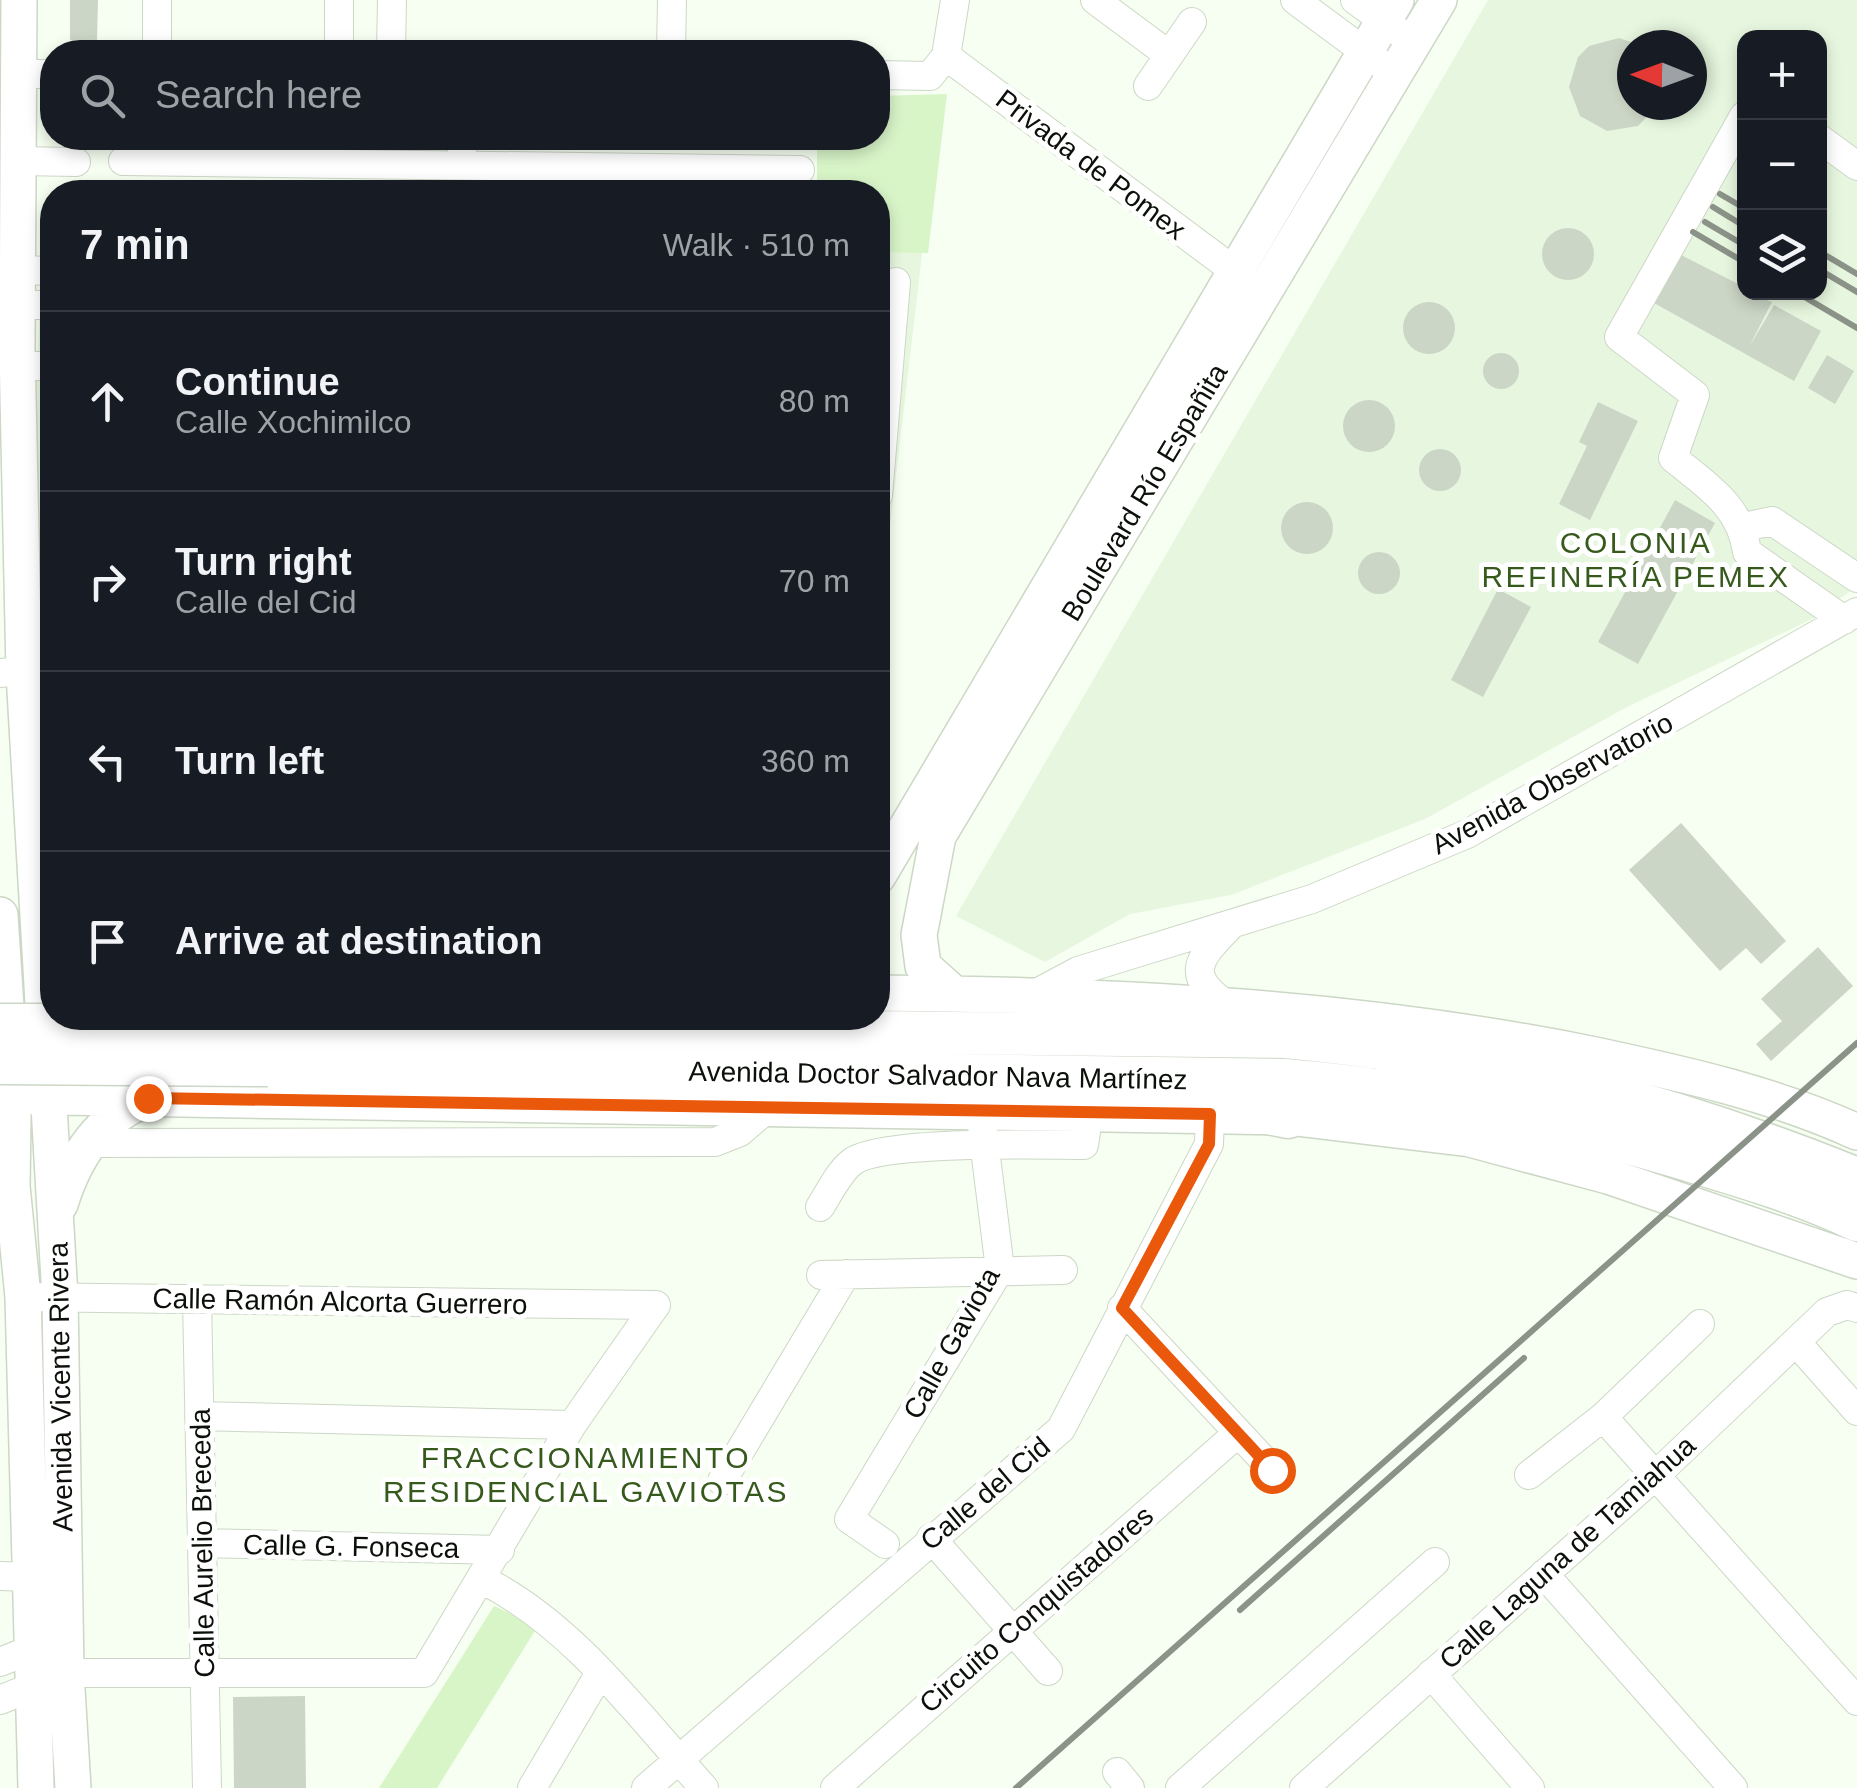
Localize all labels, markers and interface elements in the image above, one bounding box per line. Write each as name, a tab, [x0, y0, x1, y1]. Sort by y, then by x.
north arrow	[1617, 30, 1707, 120]
map controls	[1737, 30, 1827, 300]
button: +	[1737, 30, 1827, 120]
search box	[40, 40, 890, 150]
icon: search	[75, 68, 130, 123]
text: Search here	[155, 74, 362, 116]
street label: Privada de Pomex	[990, 83, 1191, 246]
button: −	[1737, 120, 1827, 210]
button: layers	[1737, 210, 1827, 300]
text: 7 min	[80, 221, 190, 268]
text: Walk · 510 m	[663, 227, 850, 263]
street label: Boulevard Río Españita	[1055, 358, 1234, 626]
text: Continue	[175, 361, 340, 403]
icon: ahead	[80, 374, 135, 429]
text: 80 m	[779, 383, 850, 419]
text: Calle Xochimilco	[175, 404, 412, 440]
district label: COLONIA REFINERÍA PEMEX	[1481, 526, 1791, 593]
text: Turn right	[175, 541, 352, 583]
icon: right	[80, 554, 135, 609]
text: 70 m	[779, 563, 850, 599]
text: Calle del Cid	[175, 584, 356, 620]
street label: Avenida Observatorio	[1426, 707, 1678, 860]
icon: left	[80, 734, 135, 789]
text: Turn left	[175, 740, 324, 782]
text: 360 m	[761, 743, 850, 779]
icon: arrive	[80, 914, 135, 969]
text: Arrive at destination	[175, 920, 542, 962]
street label: Avenida Doctor Salvador Nava Martínez	[688, 1056, 1188, 1095]
route end	[126, 1076, 172, 1122]
street label: Avenida Vicente Rivera	[42, 1241, 79, 1532]
street label: Calle Gaviota	[897, 1262, 1006, 1424]
street label: Calle Ramón Alcorta Guerrero	[152, 1283, 528, 1320]
street label: Calle Aurelio Breceda	[185, 1408, 220, 1678]
street label: Calle Laguna de Tamiahua	[1433, 1429, 1702, 1675]
street label: Calle del Cid	[915, 1430, 1056, 1556]
district label: FRACCIONAMIENTO RESIDENCIAL GAVIOTAS	[383, 1441, 789, 1508]
route start	[1250, 1448, 1296, 1494]
street label: Circuito Conquistadores	[913, 1500, 1159, 1719]
street label: Calle G. Fonseca	[243, 1529, 460, 1564]

